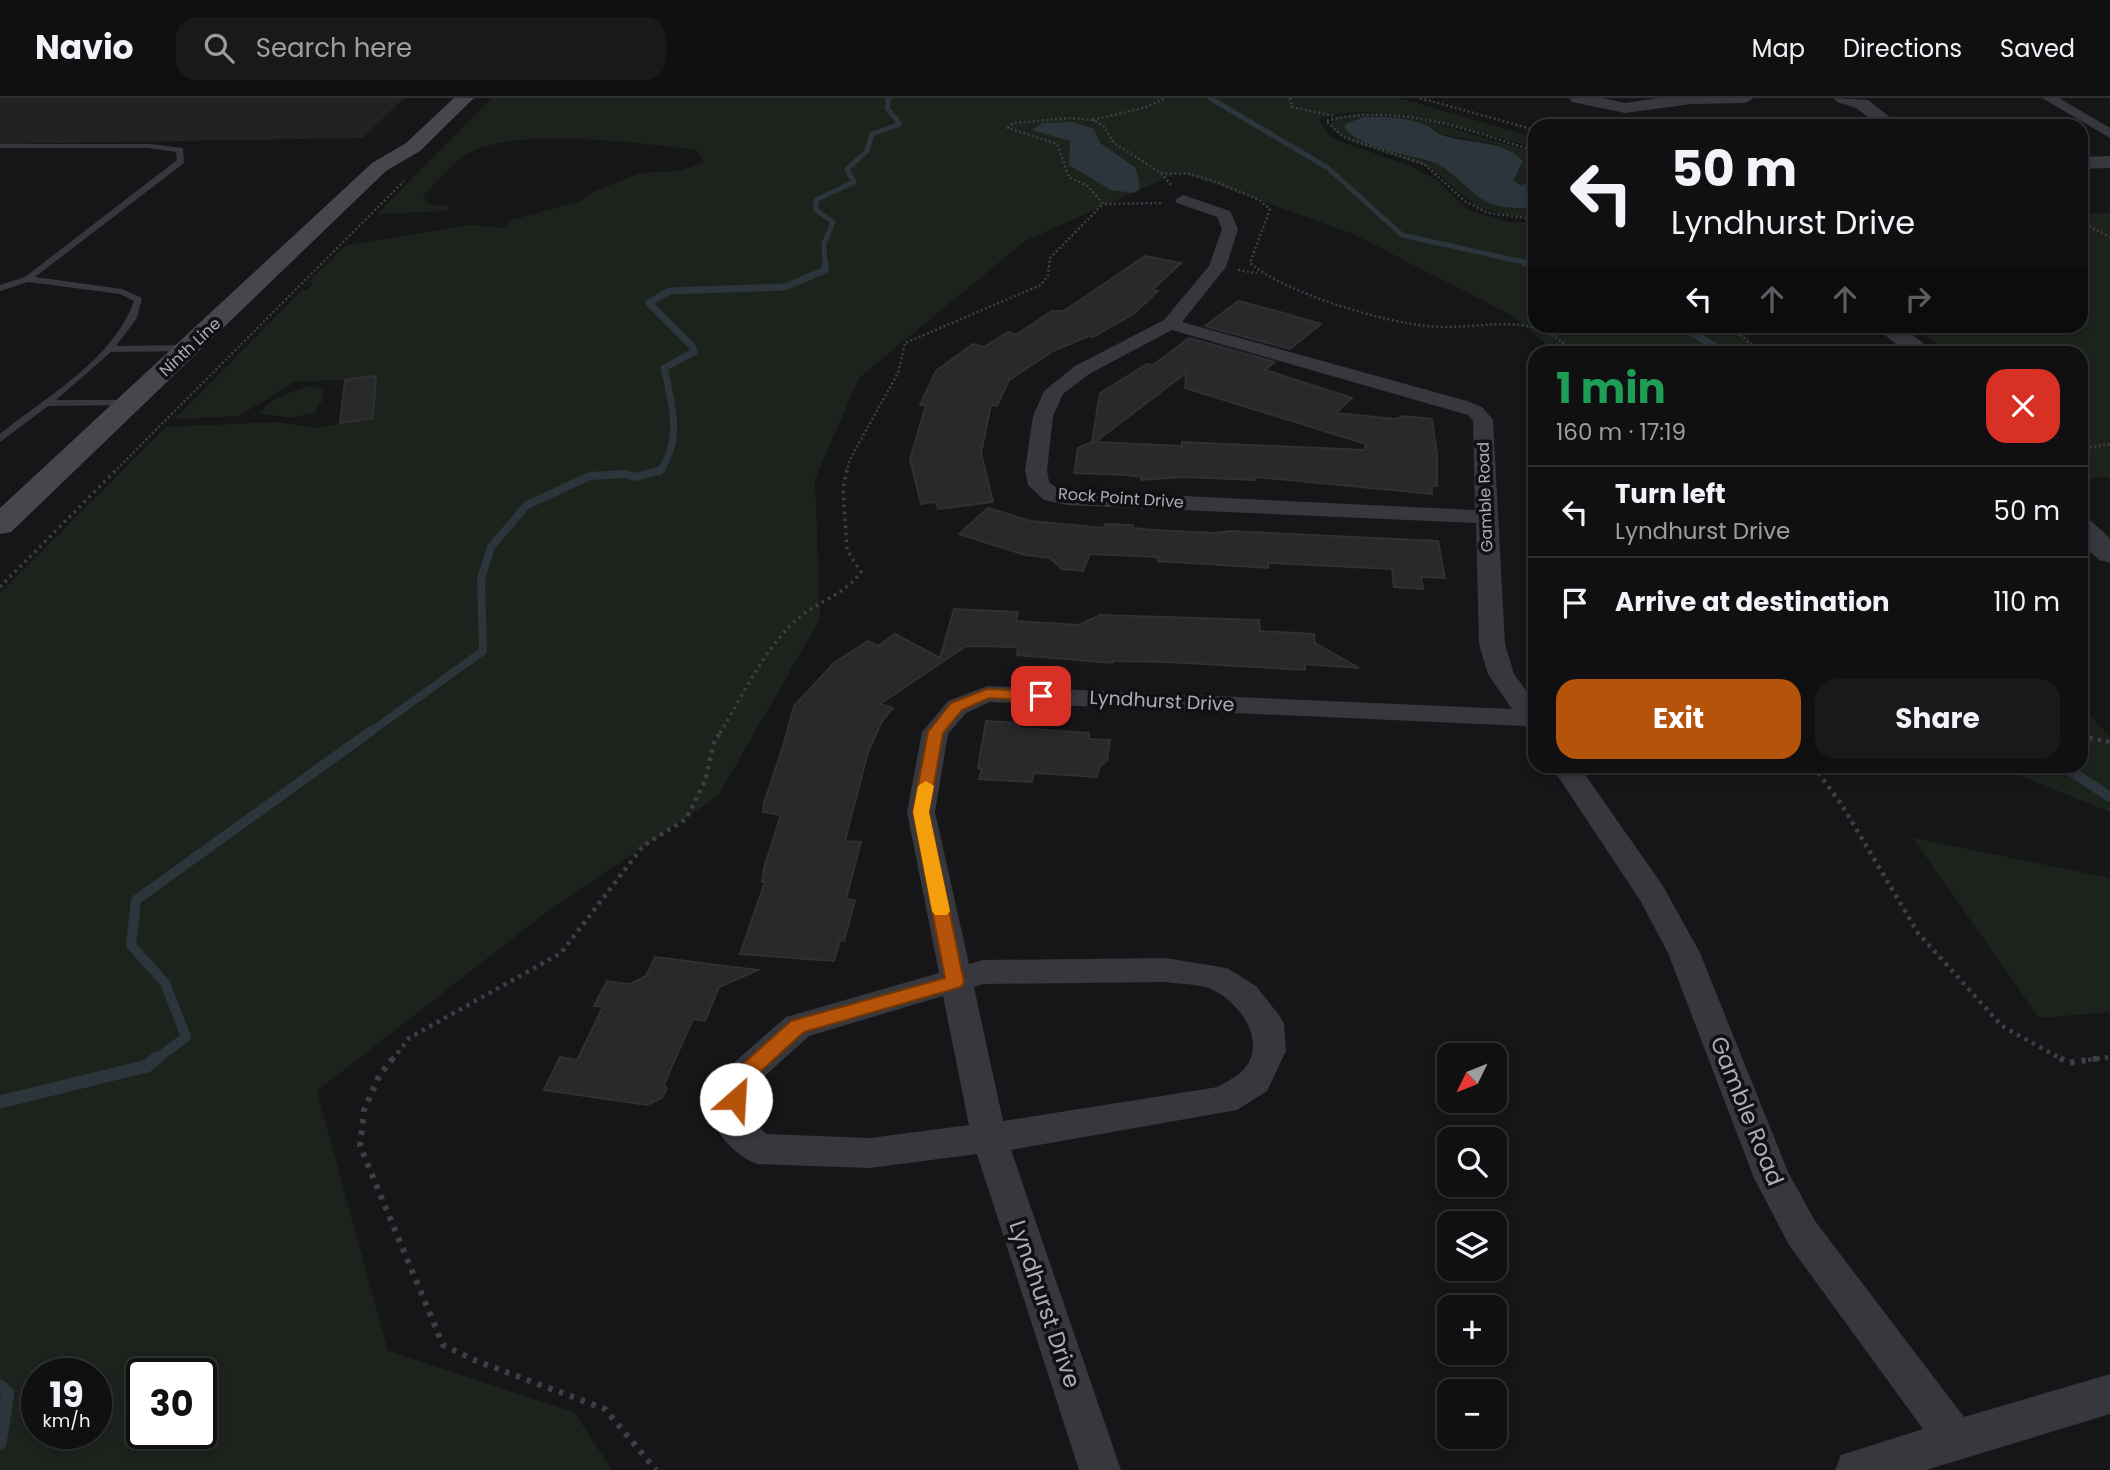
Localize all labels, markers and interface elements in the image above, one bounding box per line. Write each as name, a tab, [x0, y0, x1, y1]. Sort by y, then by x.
search box	[176, 17, 666, 80]
text: Navio	[35, 24, 134, 71]
icon: search	[200, 29, 238, 67]
text: Search here	[256, 30, 412, 66]
text: Map	[1752, 32, 1805, 65]
text: Directions	[1843, 32, 1962, 65]
text: Saved	[2000, 32, 2075, 65]
text: 50 m	[1671, 135, 1797, 203]
icon: left	[1556, 147, 1647, 238]
text: Lyndhurst Drive	[1671, 200, 1915, 245]
icon: left	[1680, 280, 1718, 318]
icon: ahead	[1753, 280, 1791, 318]
icon: ahead	[1826, 280, 1864, 318]
icon: right	[1899, 280, 1937, 318]
street label: Ninth Line	[154, 312, 226, 382]
text: 1 min	[1556, 359, 1666, 418]
button: close	[1986, 369, 2060, 443]
text: 160 m · 17:19	[1556, 416, 1686, 448]
street label: Gamble Road	[1472, 441, 1498, 553]
text: Turn left	[1615, 476, 1726, 512]
street label: Rock Point Drive	[1057, 482, 1185, 514]
icon: left	[1556, 493, 1594, 531]
text: 50 m	[1994, 493, 2060, 529]
text: Lyndhurst Drive	[1615, 515, 1790, 547]
icon: arrive	[1556, 584, 1594, 622]
text: Arrive at destination	[1615, 584, 1890, 620]
text: 110 m	[1993, 584, 2060, 620]
pin	[1011, 666, 1071, 726]
icon: arrive	[1022, 677, 1060, 715]
button: Exit	[1556, 679, 1801, 759]
button: Share	[1815, 679, 2060, 759]
street label: Lyndhurst Drive	[1089, 684, 1235, 718]
street label: Gamble Road	[1702, 1032, 1792, 1190]
north arrow	[1437, 1043, 1507, 1113]
map controls	[1437, 1043, 1507, 1449]
position arrow	[699, 1062, 773, 1136]
button: search	[1437, 1127, 1507, 1197]
button: layers	[1437, 1211, 1507, 1281]
street label: Lyndhurst Drive	[1001, 1216, 1089, 1392]
button: +	[1437, 1295, 1507, 1365]
speed limit sign: 30	[126, 1358, 217, 1449]
text: 19	[49, 1370, 84, 1419]
button: −	[1437, 1379, 1507, 1449]
text: km/h	[43, 1408, 90, 1433]

